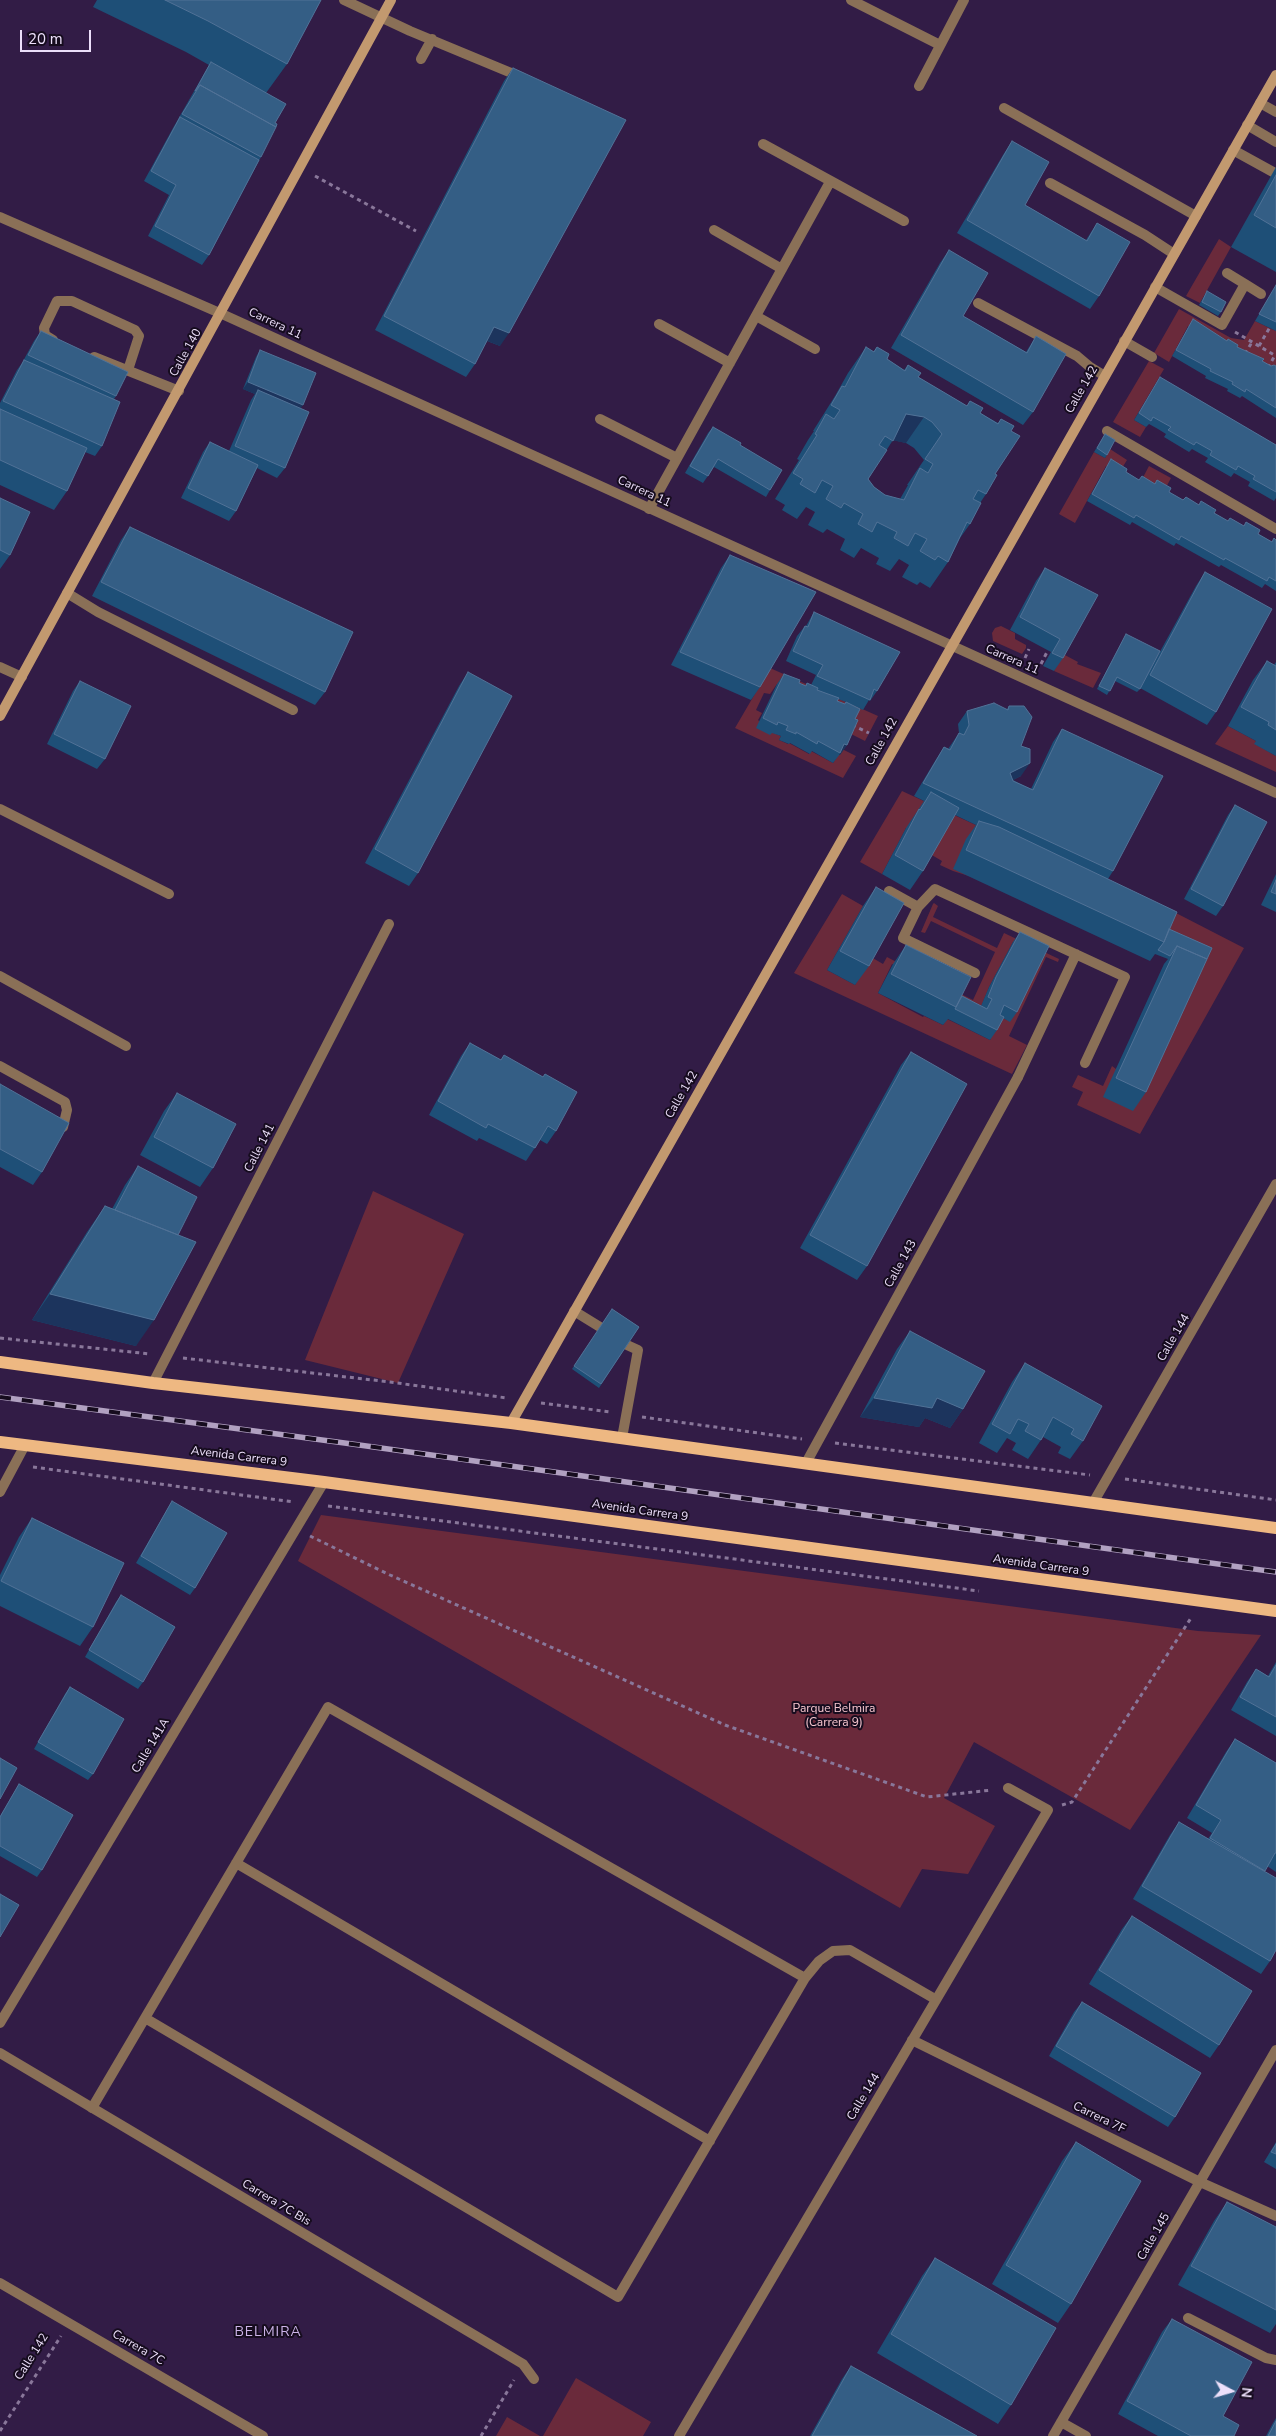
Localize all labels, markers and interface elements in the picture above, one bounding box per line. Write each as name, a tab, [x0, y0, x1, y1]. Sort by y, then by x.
scale bar	[22, 20, 94, 52]
text: 20 m	[28, 29, 63, 49]
street label: Carrera 11	[246, 305, 304, 343]
street label: Calle 140	[167, 327, 205, 379]
street label: Calle 142	[1063, 364, 1101, 416]
street label: Carrera 11	[615, 473, 673, 511]
street label: Carrera 11	[983, 642, 1041, 678]
street label: Calle 142	[863, 716, 901, 768]
street label: Calle 142	[663, 1069, 701, 1121]
street label: Calle 141	[242, 1121, 278, 1175]
street label: Calle 143	[882, 1238, 920, 1290]
street label: Calle 144	[1155, 1312, 1193, 1364]
street label: Avenida Carrera 9	[190, 1444, 288, 1470]
street label: Avenida Carrera 9	[591, 1497, 689, 1525]
street label: Avenida Carrera 9	[992, 1552, 1090, 1580]
park label: Parque Belmira (Carrera 9)	[793, 1702, 875, 1730]
street label: Calle 141A	[129, 1716, 173, 1776]
street label: Calle 144	[844, 2071, 884, 2123]
street label: Carrera 7F	[1070, 2099, 1128, 2137]
street label: Carrera 7C Bis	[239, 2177, 313, 2229]
street label: Calle 145	[1135, 2211, 1173, 2263]
district label: BELMIRA	[234, 2325, 302, 2341]
street label: Carrera 7C	[109, 2327, 167, 2369]
street label: Calle 142	[12, 2331, 52, 2383]
north arrow	[1206, 2366, 1256, 2416]
text: N	[1236, 2386, 1256, 2399]

